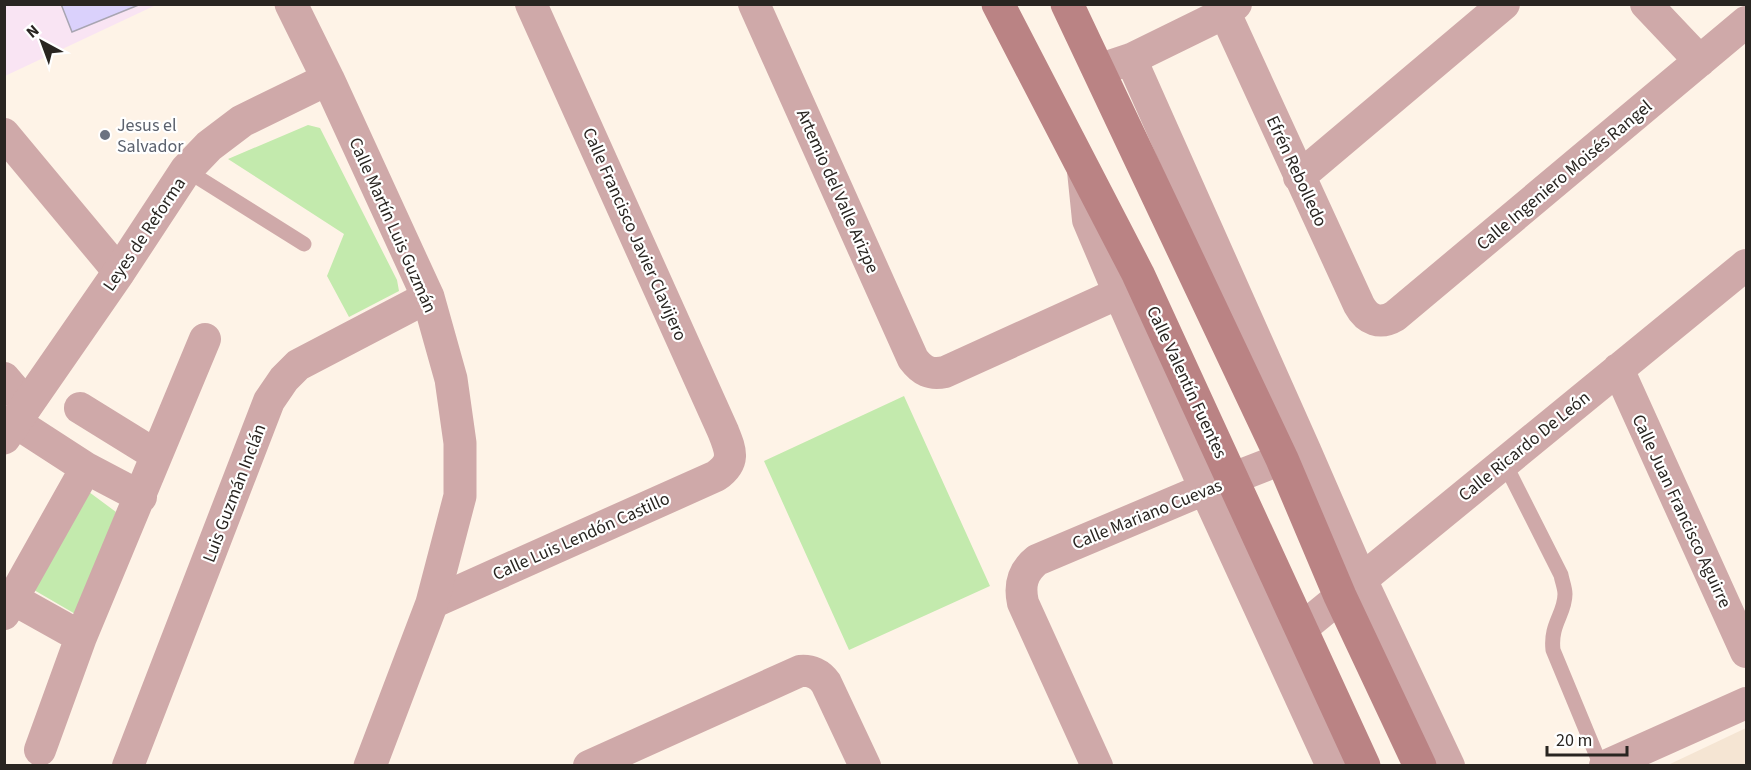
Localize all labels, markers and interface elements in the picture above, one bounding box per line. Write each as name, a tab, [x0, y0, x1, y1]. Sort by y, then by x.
north arrow	[12, 12, 72, 72]
text: N	[22, 20, 44, 43]
street label: Calle Ingeniero Moisés Rangel	[1471, 94, 1658, 256]
street label: Artemio del Valle Arizpe	[790, 105, 885, 277]
street label: Efrén Rebolledo	[1260, 112, 1333, 231]
place label: Jesus el Salvador	[117, 113, 184, 159]
street label: Calle Francisco Javier Clavijero	[576, 124, 693, 345]
marker: Jesus el Salvador	[98, 128, 112, 142]
street label: Calle Martín Luis Guzmán	[343, 133, 443, 317]
street label: Leyes de Reforma	[97, 172, 192, 296]
street label: Calle Valentín Fuentes	[1140, 302, 1233, 463]
street label: Calle Ricardo De León	[1453, 385, 1595, 507]
street label: Calle Juan Francisco Aguirre	[1626, 410, 1737, 612]
street label: Luis Guzmán Inclán	[197, 420, 272, 566]
street label: Calle Mariano Cuevas	[1068, 473, 1226, 556]
street label: Calle Luis Lendón Castillo	[489, 486, 674, 587]
scale bar	[1547, 719, 1626, 757]
text: 20 m	[1556, 728, 1592, 753]

